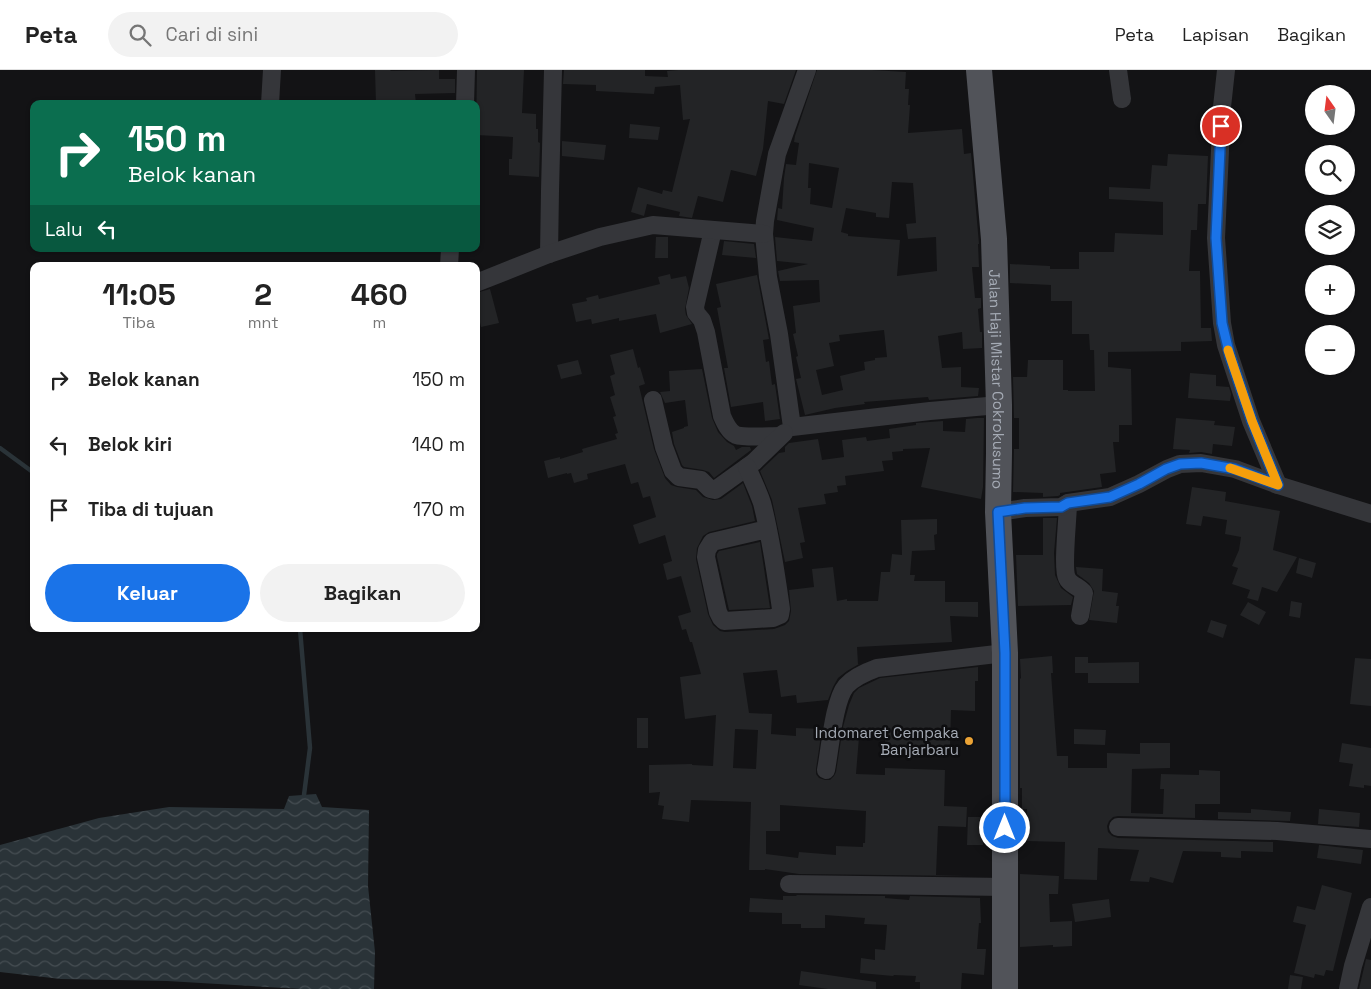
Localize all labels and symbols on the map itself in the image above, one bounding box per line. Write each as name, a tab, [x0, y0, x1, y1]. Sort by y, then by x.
north arrow	[1305, 85, 1355, 135]
pin	[1200, 105, 1242, 147]
street label: Jalan Haji Mistar Cokrokusumo	[985, 269, 1009, 489]
place label: Indomaret Cempaka Banjarbaru	[815, 723, 959, 759]
marker: Indomaret Cempaka Banjarbaru	[963, 735, 975, 747]
position arrow	[978, 801, 1030, 853]

